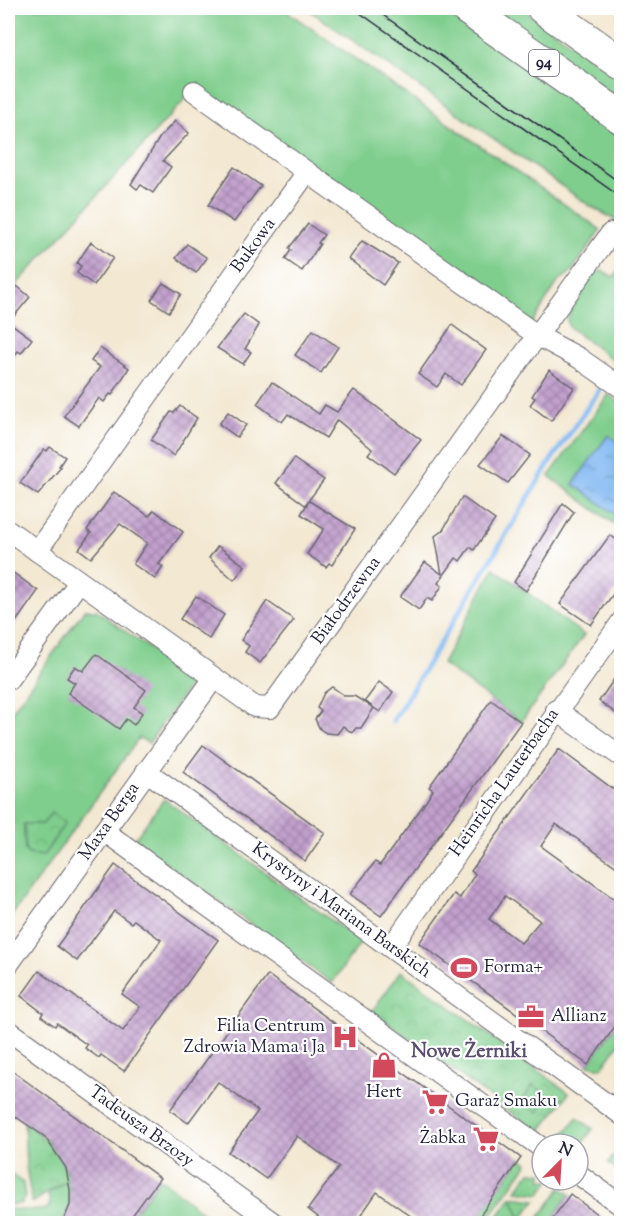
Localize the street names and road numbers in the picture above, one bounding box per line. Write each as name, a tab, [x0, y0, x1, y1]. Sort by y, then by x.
road number: 94	[529, 50, 559, 76]
street label: Bukowa	[225, 213, 283, 279]
street label: Białodrzewna	[306, 551, 388, 651]
street label: Heinricha Lauterbacha	[444, 703, 566, 863]
street label: Maxa Berga	[73, 778, 147, 866]
street label: Krystyny i Mariana Barskich	[246, 837, 437, 985]
street label: Tadeusza Brzozy	[83, 1080, 199, 1174]

